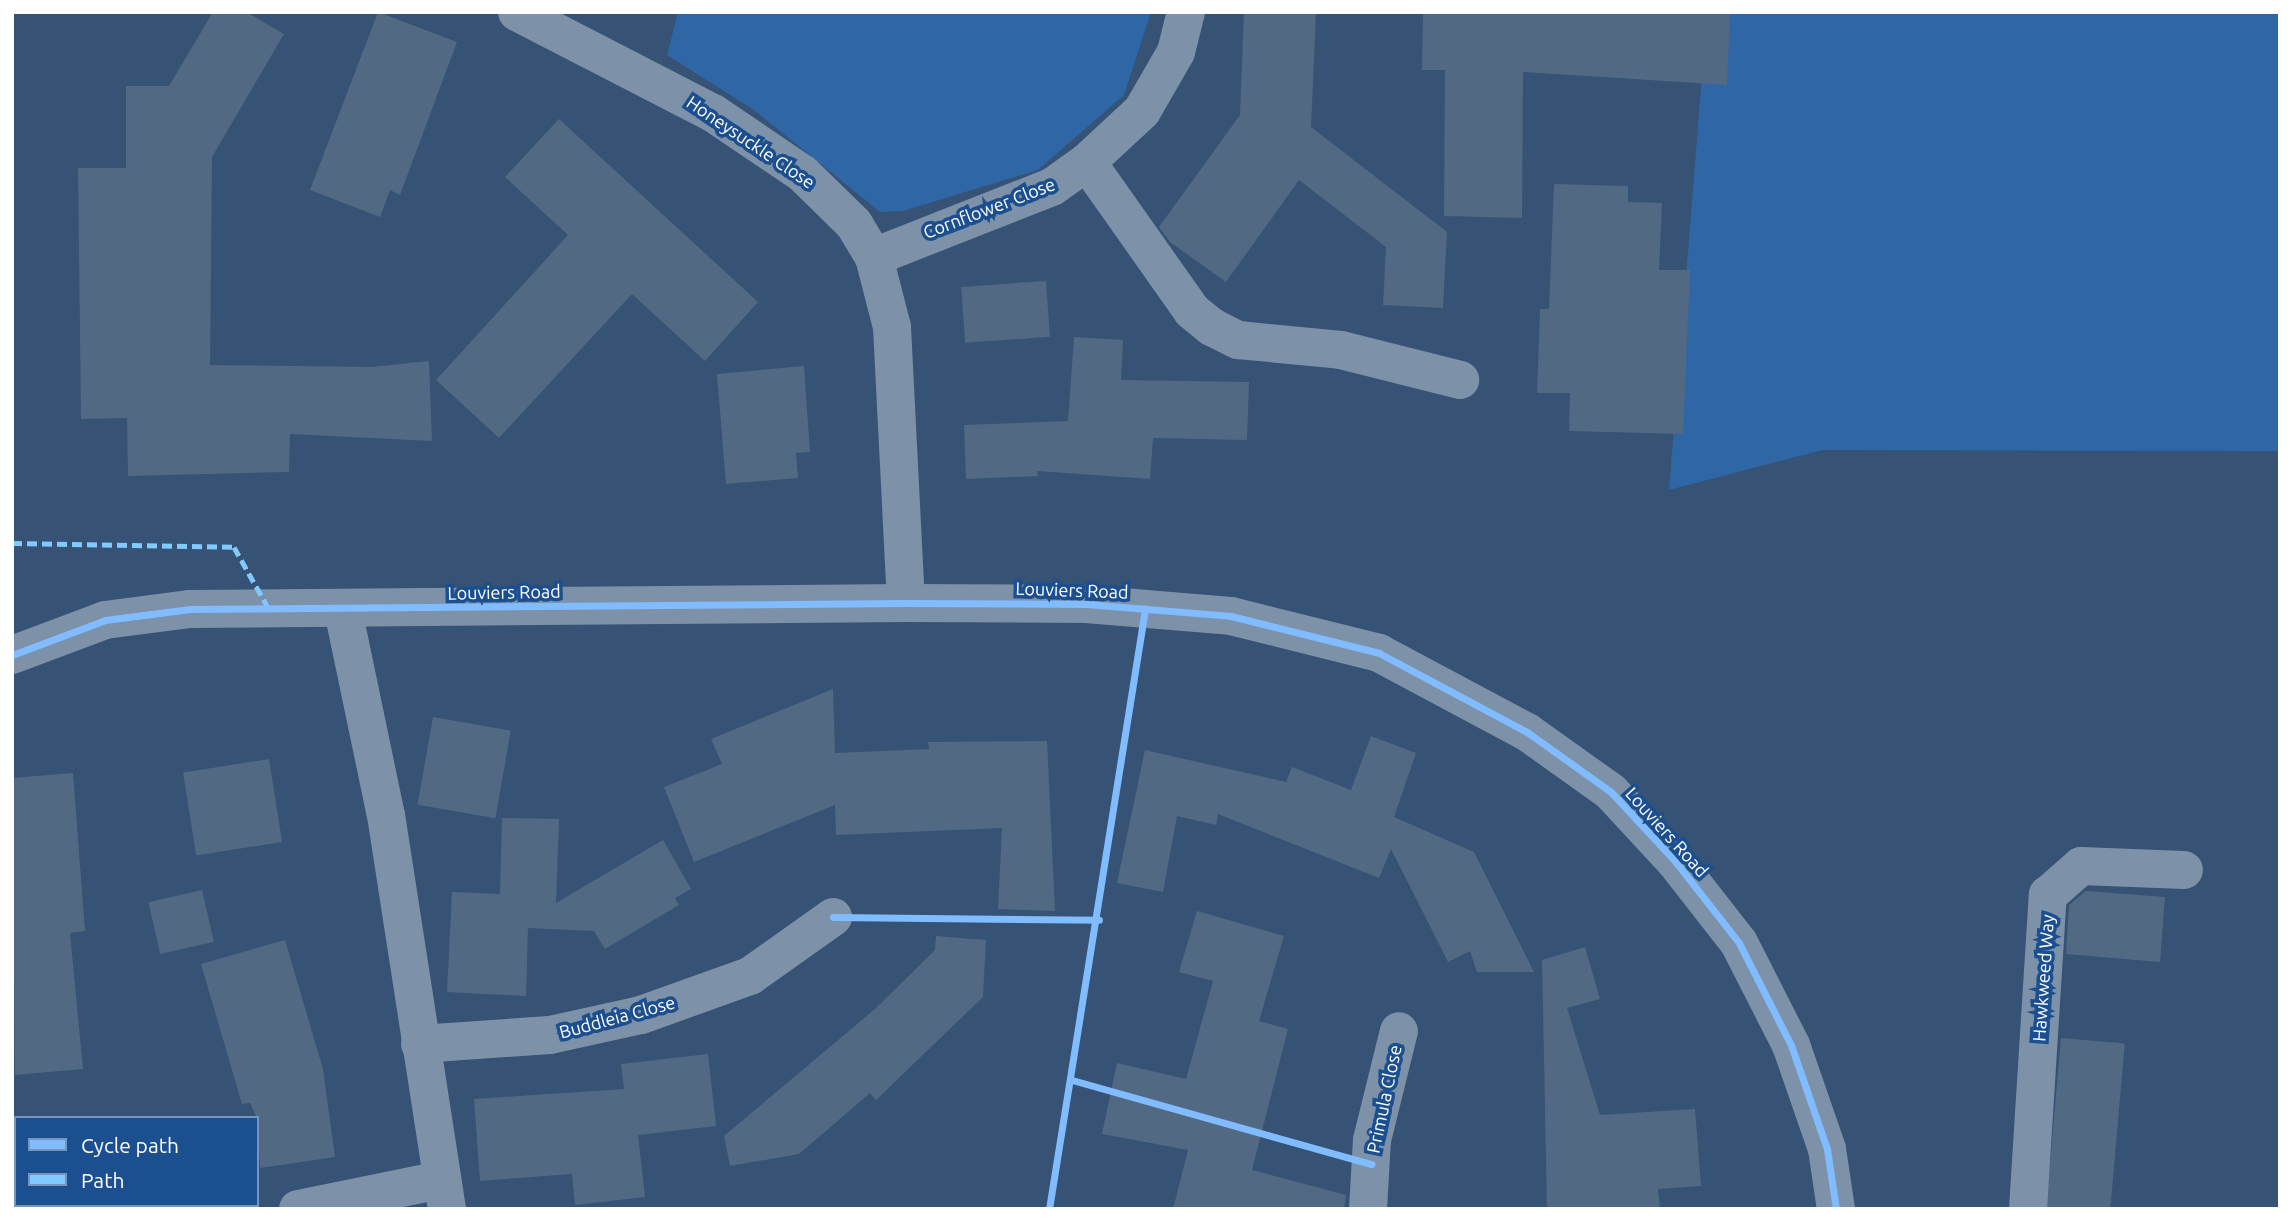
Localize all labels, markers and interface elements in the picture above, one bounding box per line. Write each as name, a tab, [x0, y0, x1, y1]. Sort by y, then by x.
street label: Honeysuckle Close	[683, 91, 819, 193]
street label: Cornflower Close	[920, 173, 1058, 243]
street label: Louviers Road	[1015, 577, 1129, 603]
street label: Louviers Road	[447, 580, 561, 604]
street label: Louviers Road	[1621, 783, 1713, 881]
street label: Hawkweed Way	[2028, 914, 2058, 1042]
street label: Buddleia Close	[557, 991, 677, 1043]
street label: Primula Close	[1362, 1043, 1406, 1155]
legend	[14, 1116, 259, 1207]
text: Cycle path	[81, 1133, 179, 1157]
text: Path	[81, 1168, 124, 1192]

